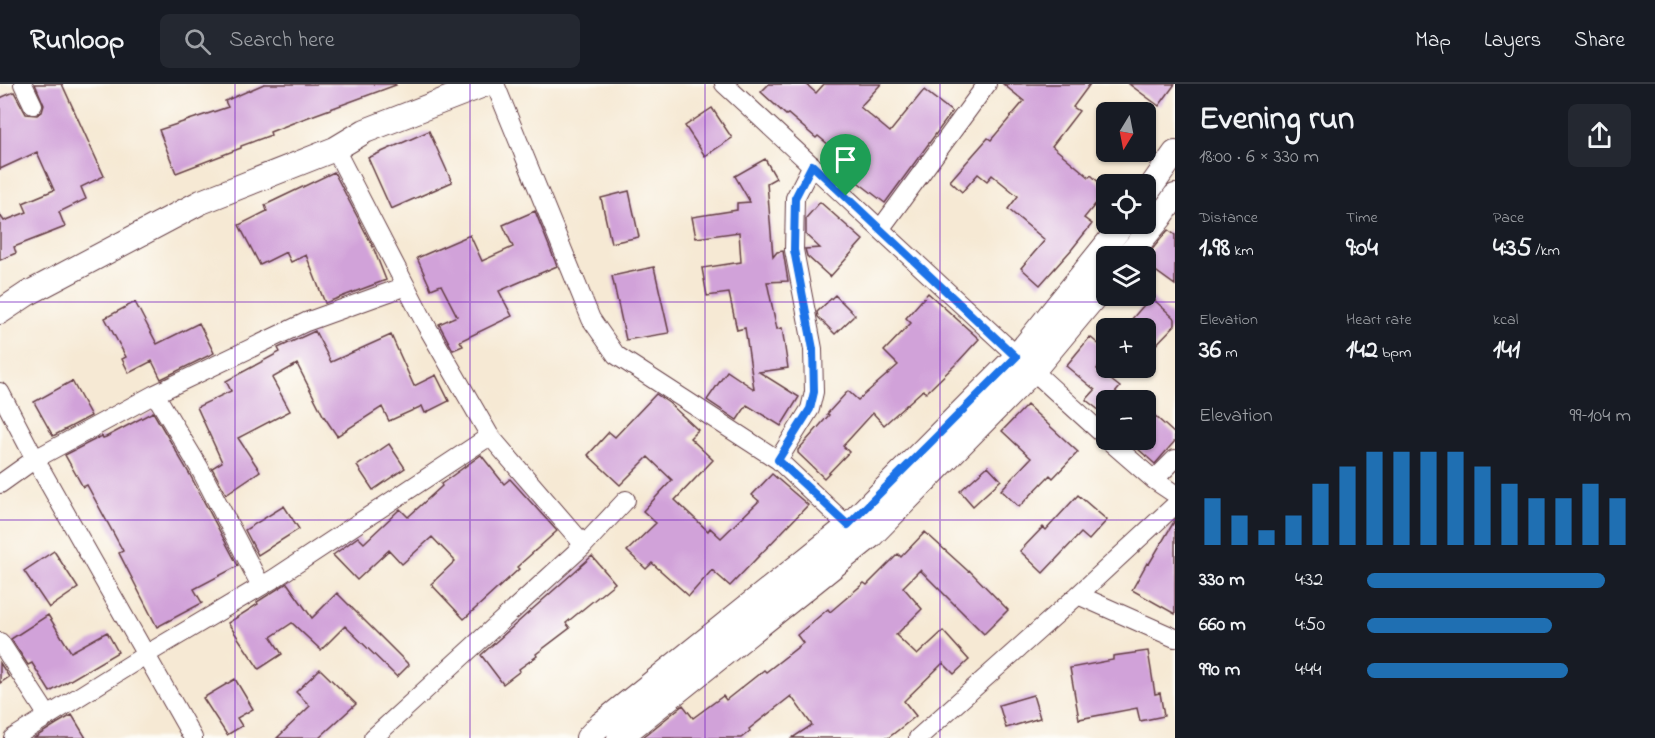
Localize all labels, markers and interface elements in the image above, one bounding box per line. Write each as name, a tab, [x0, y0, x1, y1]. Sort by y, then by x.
search box	[160, 14, 580, 68]
text: Runloop	[30, 21, 124, 62]
icon: search	[181, 25, 214, 58]
text: Search here	[229, 25, 335, 57]
text: Map	[1415, 26, 1451, 56]
text: Layers	[1484, 26, 1541, 56]
text: Share	[1574, 26, 1625, 56]
text: Evening run	[1199, 96, 1354, 144]
north arrow	[1096, 102, 1156, 162]
map controls	[1096, 102, 1156, 450]
button: share	[1568, 104, 1631, 167]
pin	[820, 134, 871, 196]
icon: arrive	[829, 143, 862, 176]
text: 18:00 · 6 × 330 m	[1199, 143, 1319, 172]
button: locate	[1096, 174, 1156, 234]
text: Distance	[1199, 206, 1258, 230]
text: Time	[1346, 206, 1378, 230]
text: Pace	[1493, 206, 1524, 230]
text: 1.98	[1199, 230, 1230, 268]
text: 9:04	[1346, 230, 1378, 268]
text: 4:35	[1493, 230, 1532, 268]
text: km	[1230, 239, 1254, 263]
text: /km	[1532, 239, 1560, 263]
button: layers	[1096, 246, 1156, 306]
text: Elevation	[1199, 308, 1258, 332]
text: Heart rate	[1346, 308, 1412, 332]
text: kcal	[1493, 308, 1518, 332]
button: +	[1096, 318, 1156, 378]
text: 36	[1199, 332, 1221, 370]
text: 142	[1346, 332, 1378, 370]
text: 141	[1493, 332, 1520, 370]
text: m	[1221, 341, 1238, 365]
text: bpm	[1378, 341, 1411, 365]
button: −	[1096, 390, 1156, 450]
text: Elevation	[1199, 402, 1273, 431]
text: 99–104 m	[1569, 402, 1631, 431]
text: 330 m	[1199, 566, 1245, 595]
text: 4:32	[1295, 566, 1323, 595]
text: 660 m	[1199, 611, 1246, 640]
text: 4:50	[1295, 611, 1325, 640]
text: 990 m	[1199, 656, 1240, 685]
text: 4:44	[1295, 656, 1321, 685]

